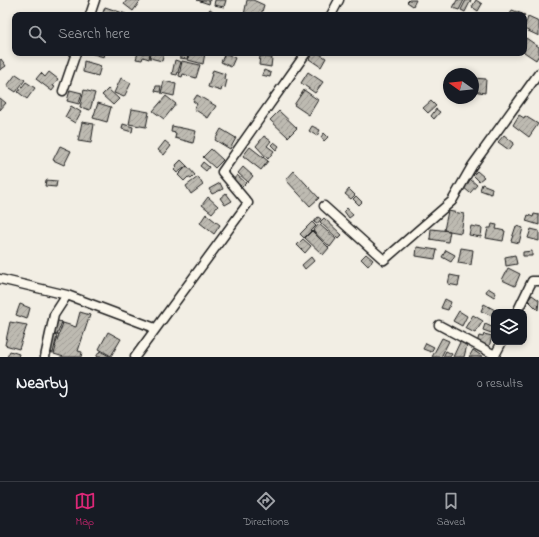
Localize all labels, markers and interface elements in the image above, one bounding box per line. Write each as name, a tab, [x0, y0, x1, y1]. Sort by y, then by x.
search box	[12, 12, 527, 56]
icon: search	[26, 23, 48, 45]
text: Search here	[58, 23, 130, 45]
north arrow	[443, 68, 479, 104]
map controls	[491, 309, 527, 345]
button: layers	[491, 309, 527, 345]
text: Nearby	[16, 371, 68, 396]
text: 0 results	[477, 374, 523, 393]
tab: Map	[74, 490, 96, 530]
tab: Directions	[243, 490, 289, 530]
tab: Saved	[437, 490, 465, 530]

